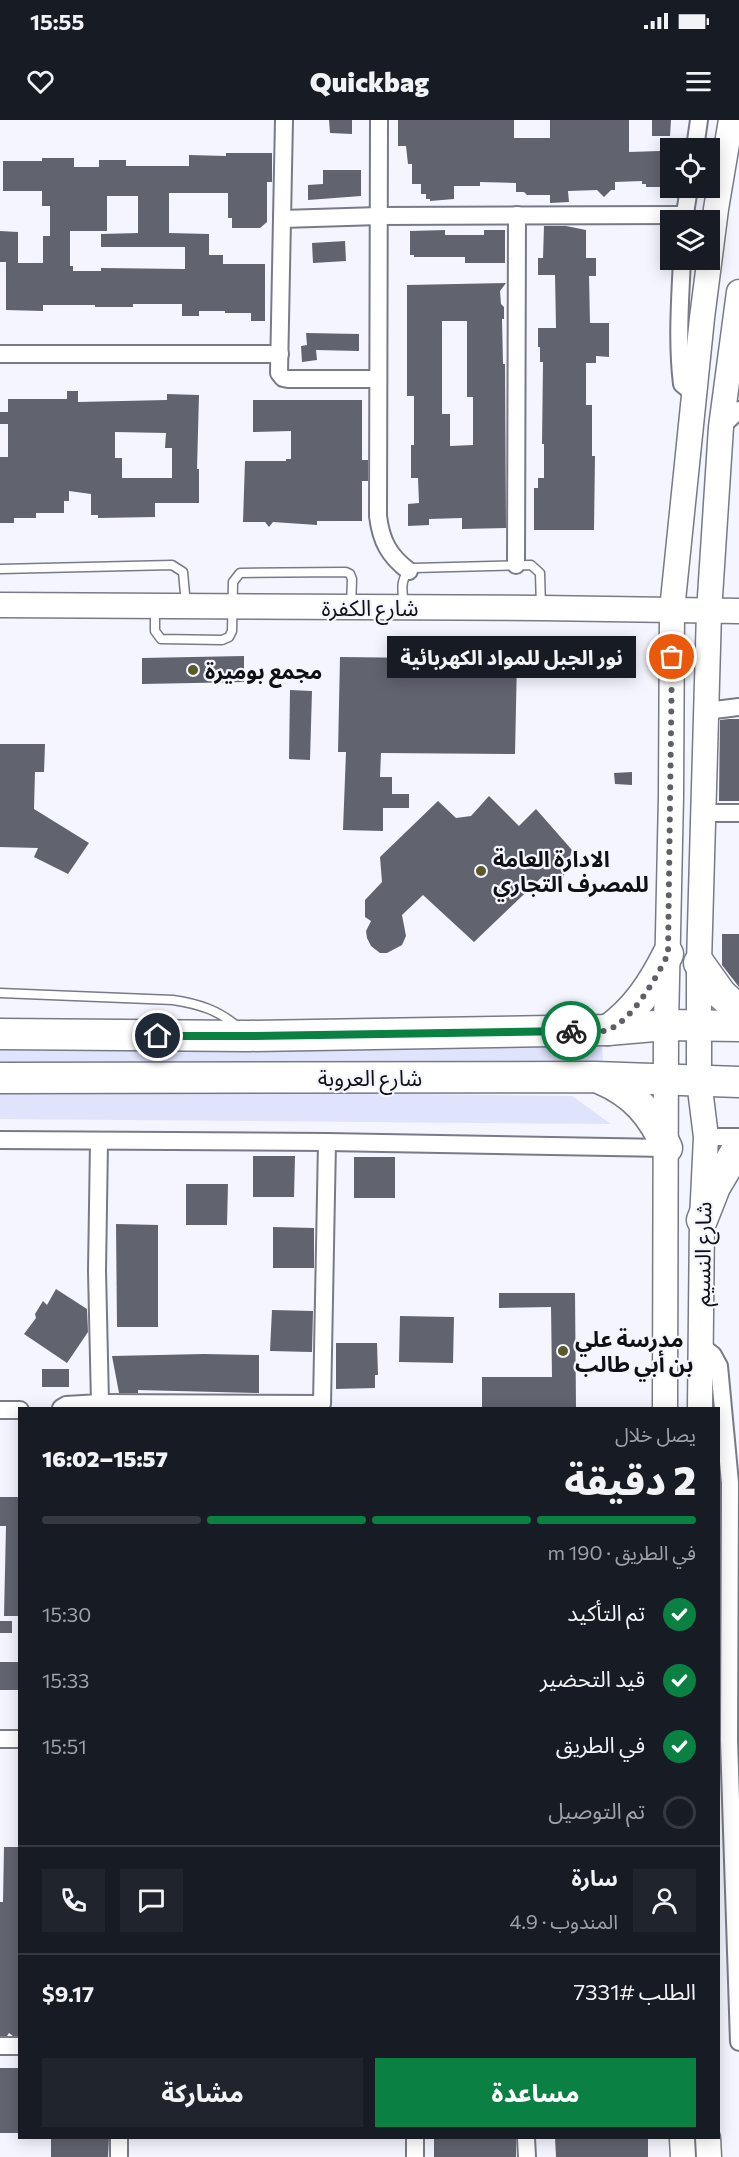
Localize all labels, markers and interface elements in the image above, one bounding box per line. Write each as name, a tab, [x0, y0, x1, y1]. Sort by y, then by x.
text: 15:55	[30, 8, 84, 35]
icon: heart	[24, 65, 57, 98]
text: Quickbag	[310, 65, 429, 98]
icon: menu	[682, 65, 715, 98]
map controls	[660, 138, 720, 270]
button: locate	[660, 138, 720, 198]
button: layers	[660, 210, 720, 270]
street label: شارع الكفرة	[322, 594, 418, 625]
pin	[646, 631, 697, 682]
callout: نور الجبل للمواد الكهربائية	[387, 636, 636, 678]
icon: bag	[655, 640, 688, 673]
text: نور الجبل للمواد الكهربائية	[400, 645, 623, 669]
place label: مجمع بوميرة	[205, 657, 322, 688]
marker: مجمع بوميرة	[186, 663, 200, 677]
place label: الادارة العامة للمصرف التجاري	[493, 845, 649, 902]
marker: الادارة العامة للمصرف التجاري	[474, 864, 488, 878]
courier	[541, 1001, 601, 1061]
pin	[132, 1010, 183, 1061]
icon: bike	[555, 1015, 588, 1048]
icon: home	[141, 1019, 174, 1052]
street label: شارع العروبة	[318, 1064, 422, 1095]
street label: شارع النسيم	[688, 1201, 720, 1307]
place label: مدرسة علي بن أبي طالب	[575, 1325, 694, 1382]
marker: مدرسة علي بن أبي طالب	[556, 1344, 570, 1358]
text: يصل خلال	[615, 1422, 696, 1446]
text: 15:57–16:02	[42, 1445, 168, 1472]
text: 2 دقيقة	[564, 1455, 696, 1503]
text: في الطريق · 190 m	[547, 1540, 696, 1564]
icon: check	[663, 1598, 696, 1631]
text: تم التأكيد	[567, 1599, 645, 1626]
text: 15:30	[42, 1602, 91, 1626]
icon: check	[663, 1664, 696, 1697]
text: قيد التحضير	[540, 1665, 645, 1692]
text: 15:33	[42, 1668, 90, 1692]
icon: check	[663, 1730, 696, 1763]
text: في الطريق	[556, 1731, 645, 1758]
text: 15:51	[42, 1734, 87, 1758]
text: تم التوصيل	[548, 1797, 645, 1824]
text: سارة	[572, 1864, 618, 1891]
button: phone	[42, 1869, 105, 1932]
button: chat	[120, 1869, 183, 1932]
button: person	[633, 1869, 696, 1932]
text: المندوب · 4.9	[509, 1909, 618, 1933]
text: الطلب #7331	[573, 1978, 696, 2005]
text: $9.17	[42, 1980, 94, 2007]
button: مشاركة	[42, 2058, 363, 2127]
button: مساعدة	[375, 2058, 696, 2127]

